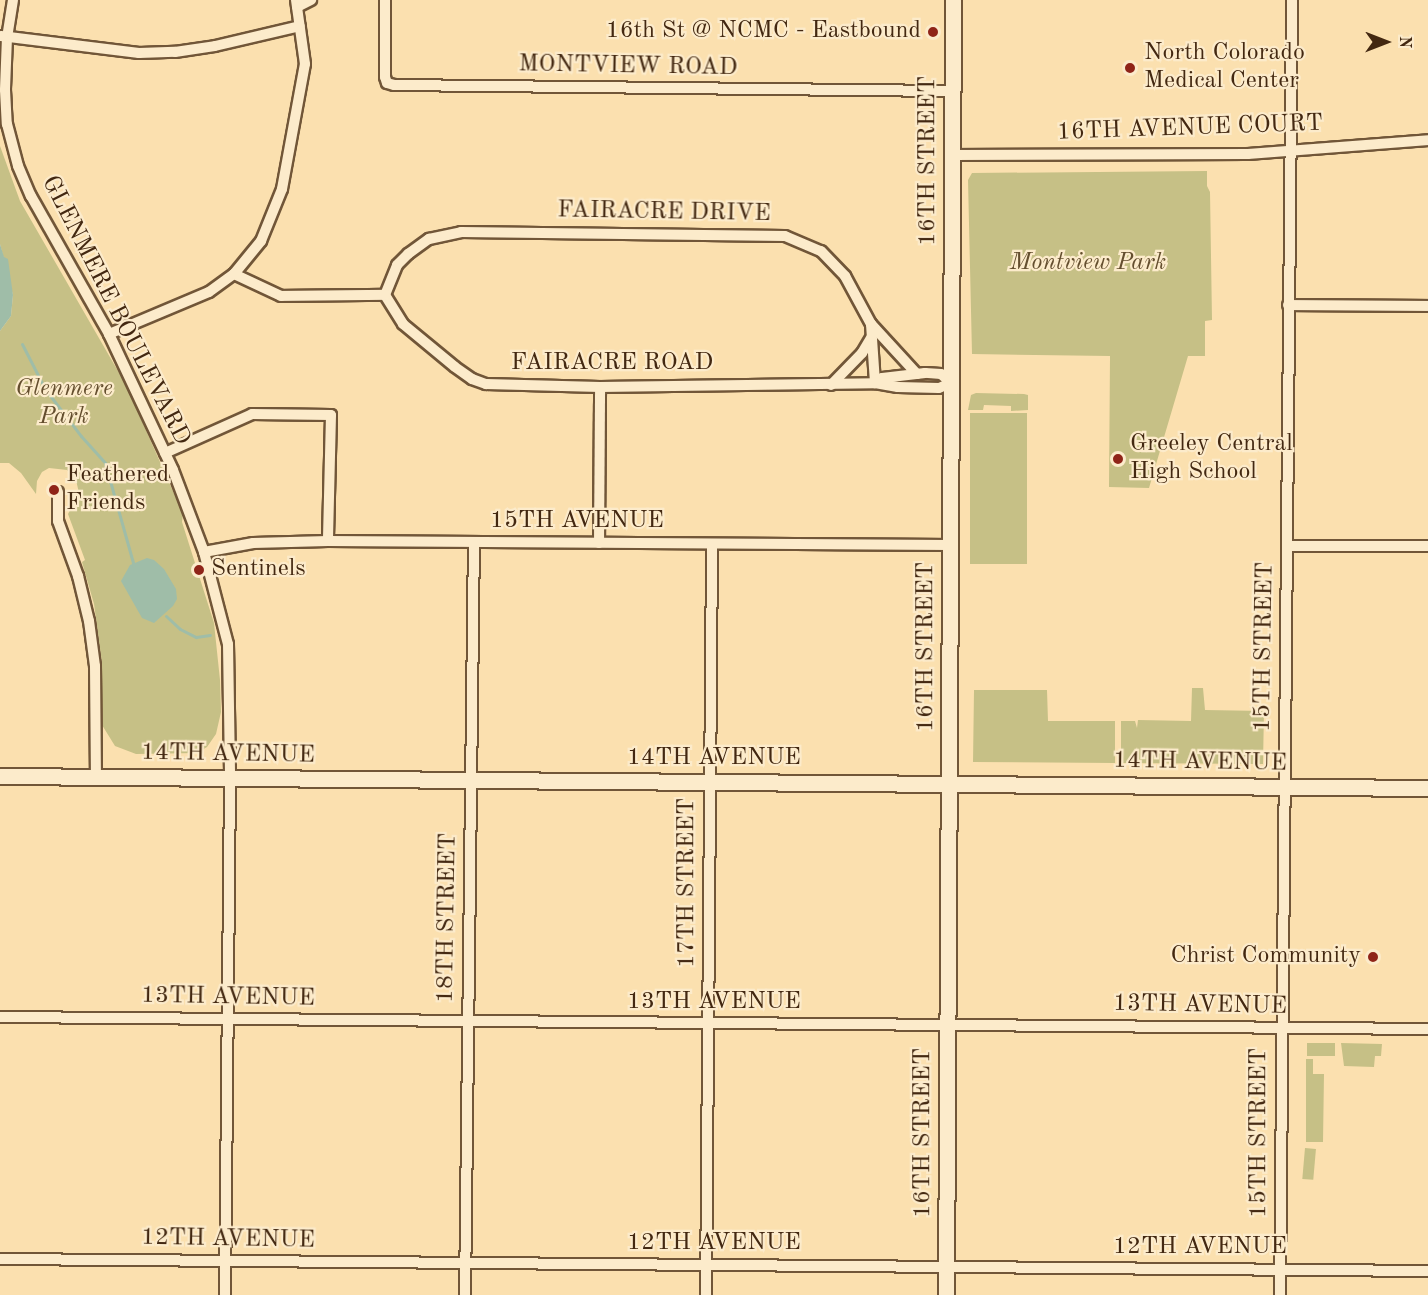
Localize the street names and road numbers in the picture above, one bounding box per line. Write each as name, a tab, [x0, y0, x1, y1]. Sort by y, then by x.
street label: MONTVIEW ROAD	[518, 51, 738, 83]
street label: 16TH STREET	[915, 76, 943, 246]
street label: 16TH AVENUE COURT	[1057, 110, 1323, 148]
street label: GLENMERE BOULEVARD	[34, 171, 196, 451]
street label: FAIRACRE DRIVE	[557, 197, 771, 229]
street label: FAIRACRE ROAD	[511, 350, 713, 378]
street label: 15TH AVENUE	[490, 508, 664, 536]
street label: 16TH STREET	[913, 562, 941, 732]
street label: 15TH STREET	[1249, 562, 1281, 732]
street label: 14TH AVENUE	[141, 739, 315, 771]
street label: 14TH AVENUE	[627, 745, 801, 773]
street label: 14TH AVENUE	[1113, 747, 1287, 779]
street label: 17TH STREET	[674, 798, 702, 968]
street label: 18TH STREET	[432, 833, 464, 1003]
street label: 13TH AVENUE	[141, 982, 315, 1014]
street label: 13TH AVENUE	[627, 989, 801, 1017]
street label: 13TH AVENUE	[1113, 990, 1287, 1022]
street label: 16TH STREET	[910, 1048, 938, 1218]
street label: 15TH STREET	[1246, 1048, 1274, 1218]
street label: 12TH AVENUE	[141, 1224, 315, 1256]
street label: 12TH AVENUE	[627, 1230, 801, 1258]
street label: 12TH AVENUE	[1113, 1234, 1287, 1262]

